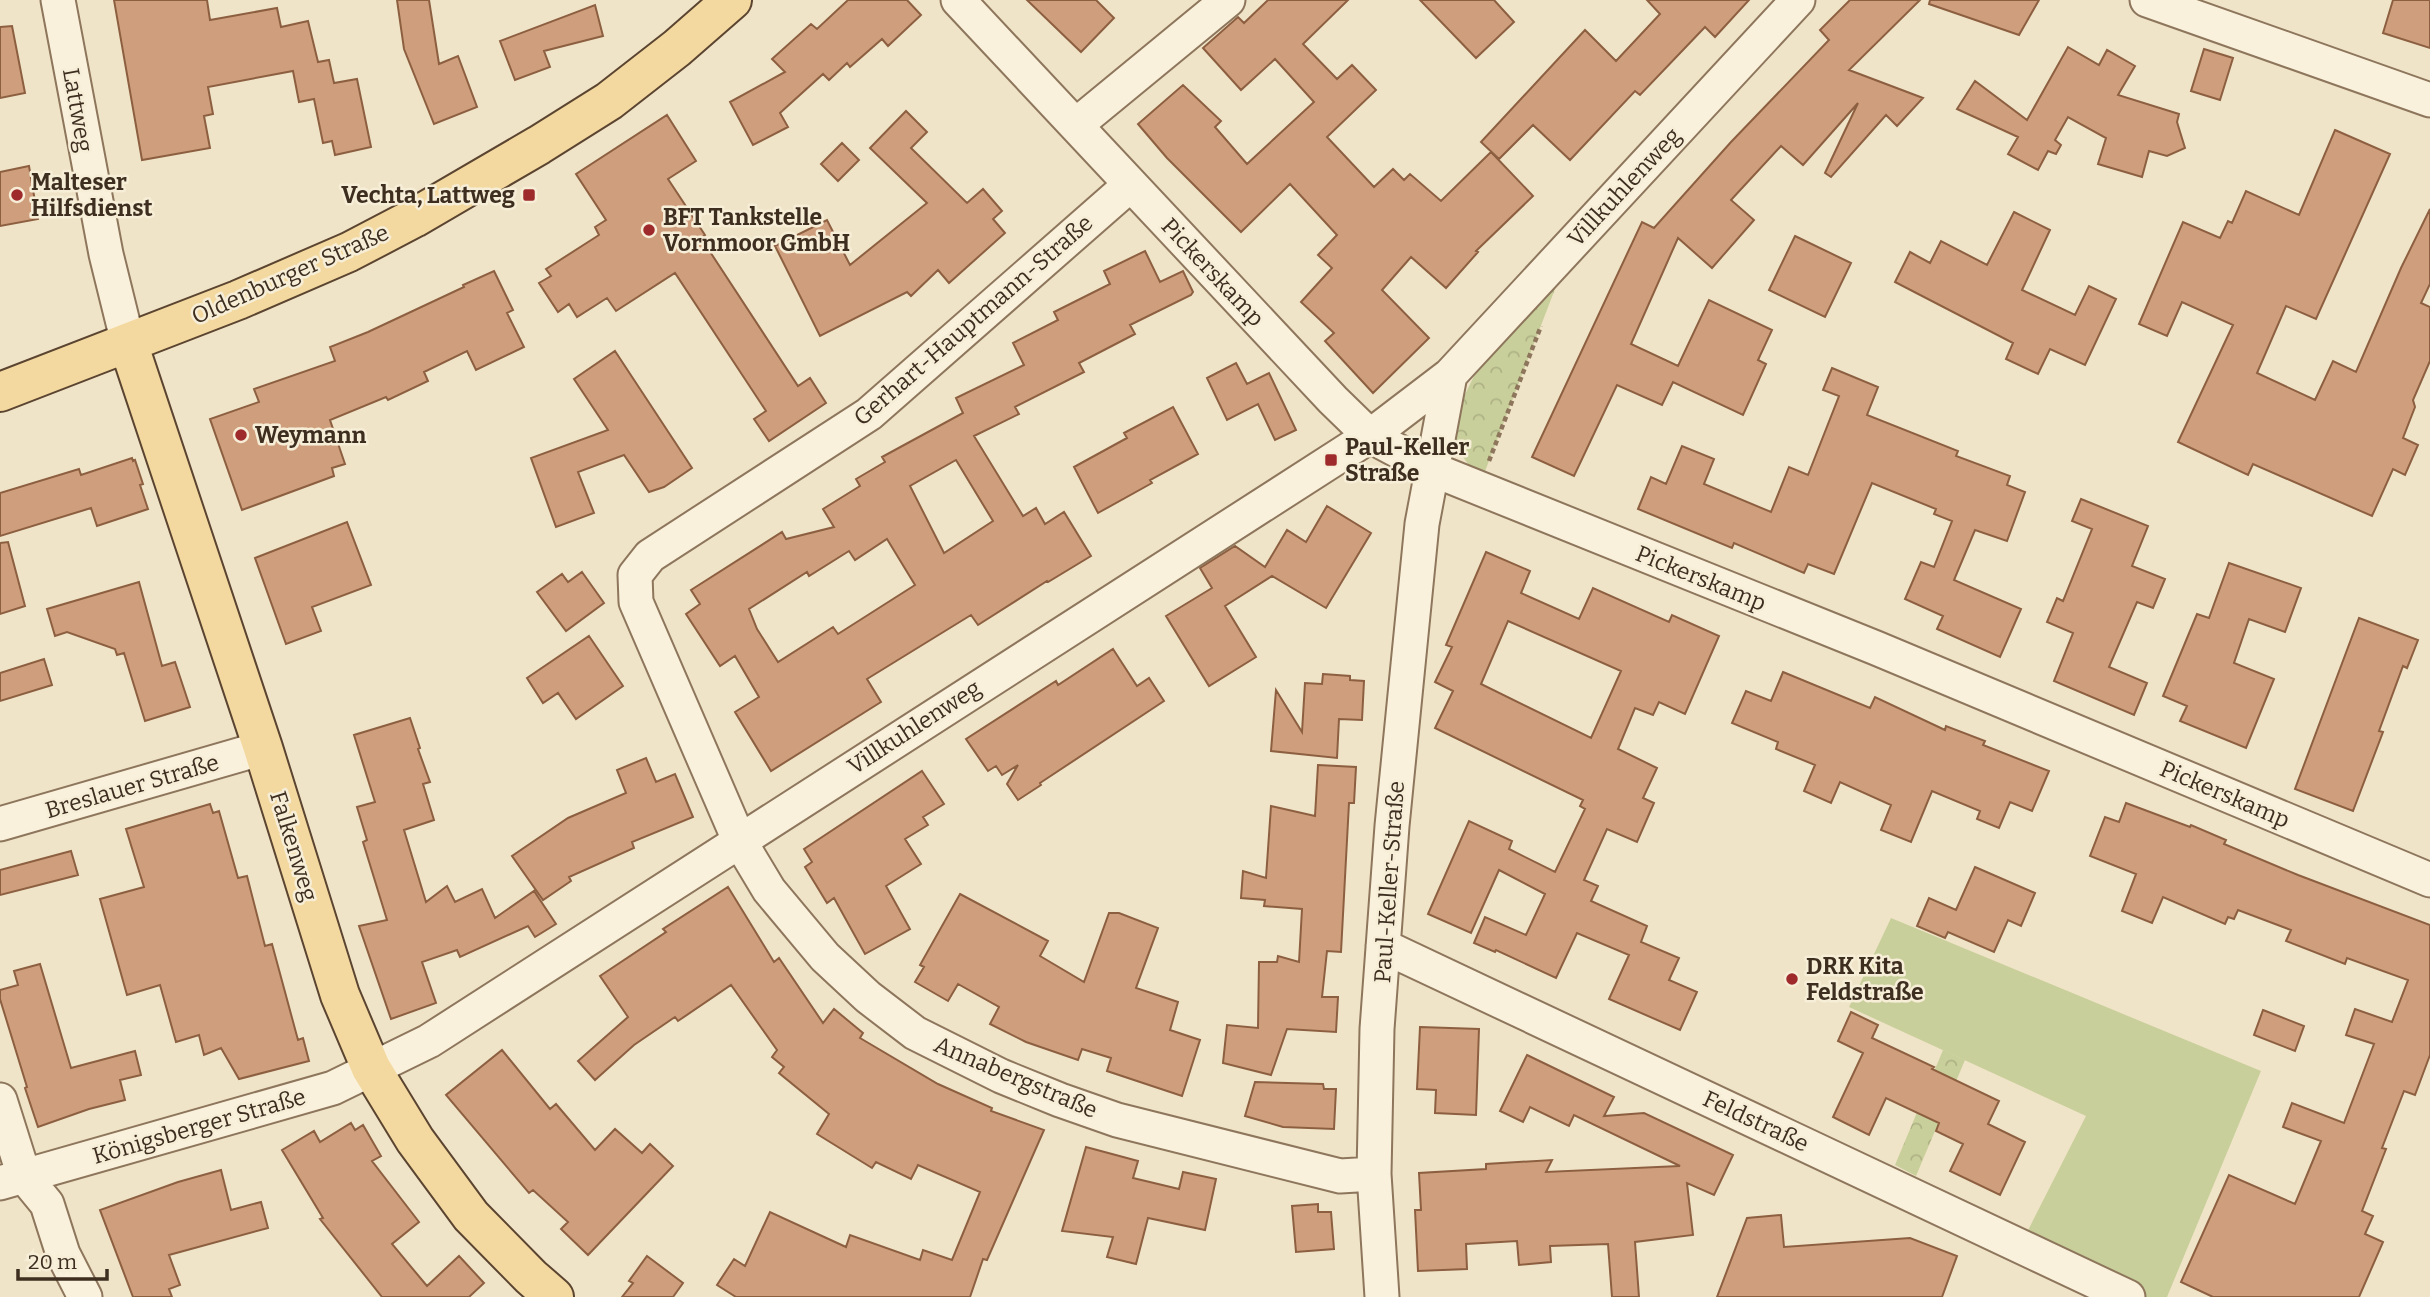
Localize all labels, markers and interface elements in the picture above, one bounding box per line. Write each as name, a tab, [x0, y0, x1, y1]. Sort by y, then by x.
street label: Lattweg	[57, 66, 99, 154]
street label: Villkuhlenweg	[1562, 121, 1686, 252]
place label: Malteser Hilfsdienst	[31, 168, 153, 222]
place label: Vechta, Lattweg	[341, 181, 515, 209]
marker: Malteser Hilfsdienst	[9, 187, 25, 203]
marker: Vechta, Lattweg	[521, 187, 537, 203]
place label: BFT Tankstelle Vornmoor GmbH	[663, 203, 850, 257]
street label: Gerhart-Hauptmann-Straße	[848, 209, 1098, 431]
street label: Pickerskamp	[1156, 212, 1270, 332]
street label: Oldenburger Straße	[187, 218, 393, 330]
marker: BFT Tankstelle Vornmoor GmbH	[641, 222, 657, 238]
place label: Weymann	[255, 421, 367, 449]
marker: Weymann	[233, 427, 249, 443]
place label: Paul-Keller Straße	[1345, 433, 1470, 487]
marker: Paul-Keller Straße	[1323, 452, 1339, 468]
street label: Pickerskamp	[1632, 539, 1770, 617]
street label: Villkuhlenweg	[842, 674, 986, 780]
street label: Breslauer Straße	[42, 748, 222, 824]
street label: Pickerskamp	[2156, 754, 2294, 834]
street label: Paul-Keller-Straße	[1368, 780, 1410, 984]
street label: Falkenweg	[264, 788, 324, 905]
place label: DRK Kita Feldstraße	[1806, 952, 1924, 1006]
marker: DRK Kita Feldstraße	[1784, 971, 1800, 987]
street label: Annabergstraße	[930, 1030, 1102, 1124]
street label: Königsberger Straße	[89, 1082, 309, 1170]
street label: Feldstraße	[1699, 1084, 1813, 1158]
scale bar	[18, 1238, 107, 1282]
text: 20 m	[28, 1249, 77, 1275]

